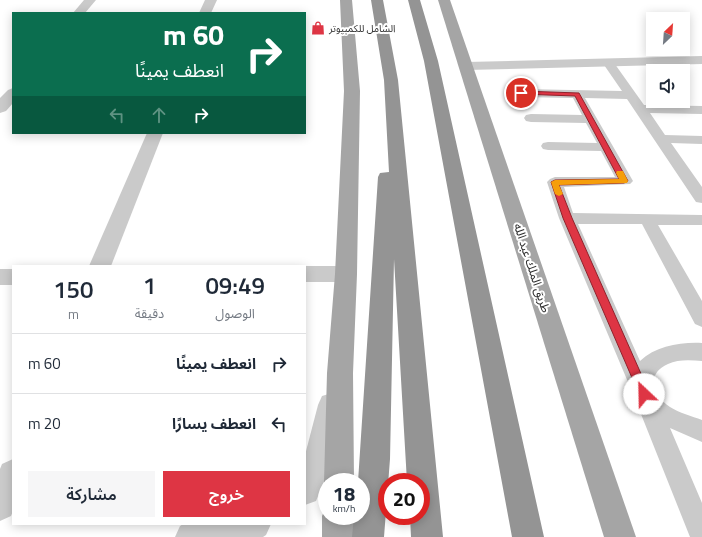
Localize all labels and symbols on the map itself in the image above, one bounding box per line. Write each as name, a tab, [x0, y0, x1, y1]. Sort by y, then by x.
north arrow	[646, 12, 690, 56]
shop icon: الشامل للكمبيوتر	[310, 20, 326, 36]
place label: الشامل للكمبيوتر	[328, 21, 395, 36]
pin	[504, 76, 538, 110]
street label: طريق الملك عبد الله	[509, 221, 556, 315]
position arrow	[623, 373, 665, 415]
speed limit sign: 20	[378, 473, 430, 525]

